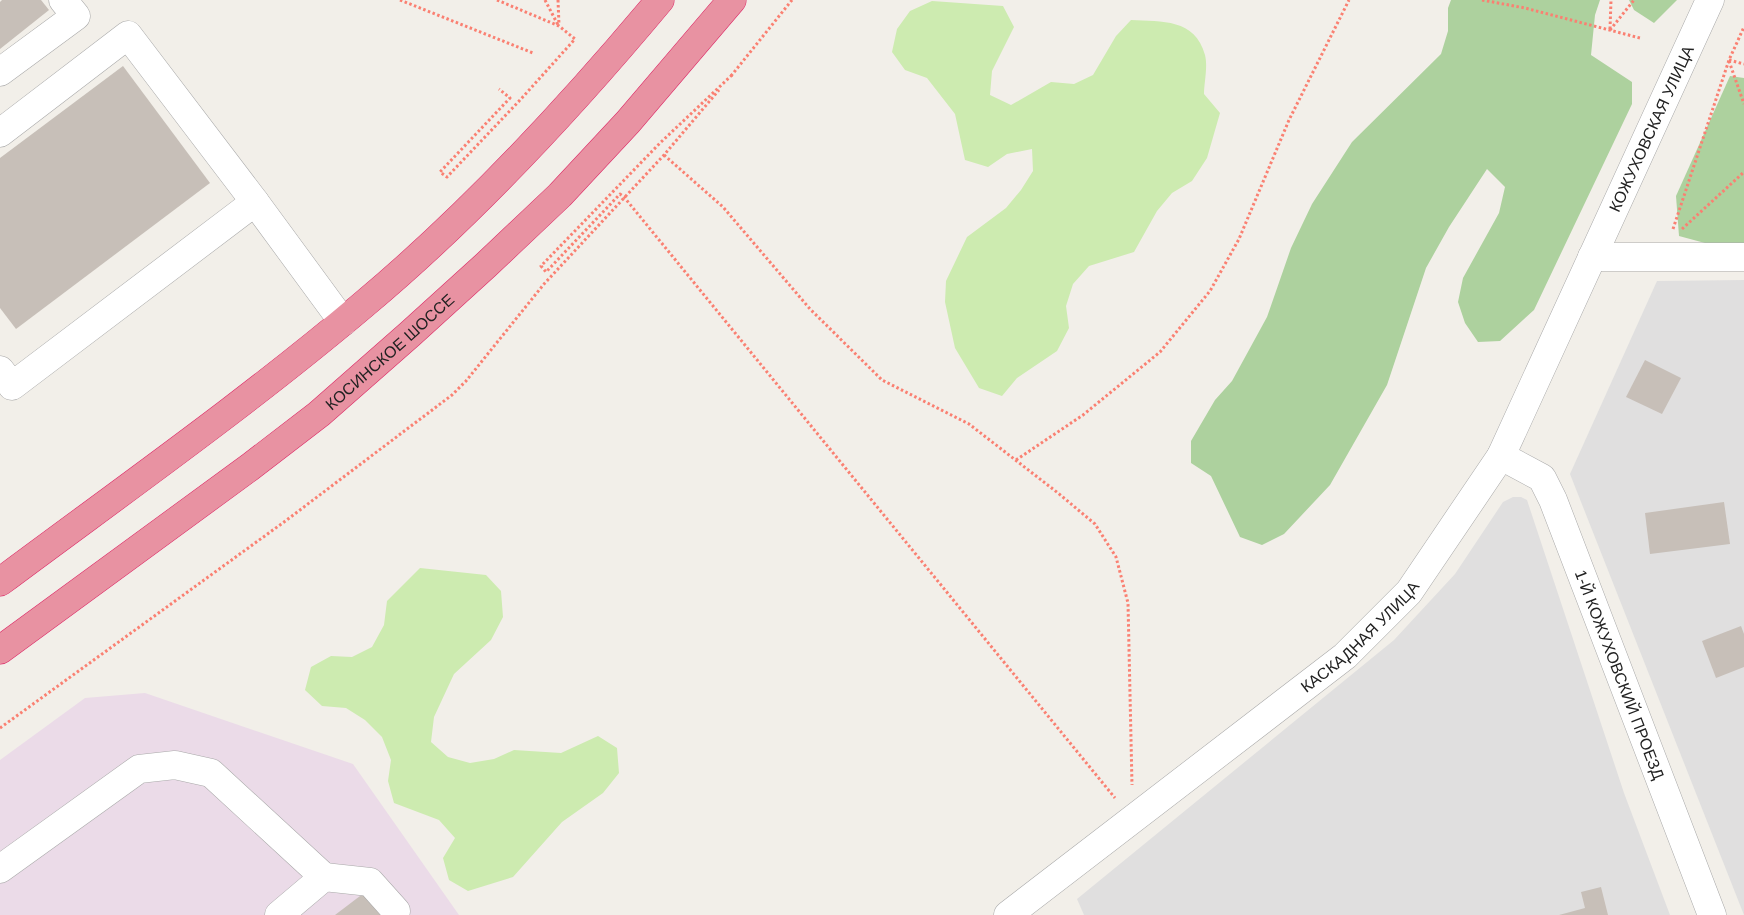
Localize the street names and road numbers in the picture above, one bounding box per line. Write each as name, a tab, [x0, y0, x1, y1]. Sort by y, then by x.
street label: КОЖУХОВСКАЯ УЛИЦА	[1606, 42, 1697, 214]
street label: КОСИНСКОЕ ШОССЕ	[322, 290, 457, 413]
street label: 1-Й КОЖУХОВСКИЙ ПРОЕЗД	[1572, 567, 1668, 782]
street label: КАСКАДНАЯ УЛИЦА	[1297, 578, 1422, 695]

